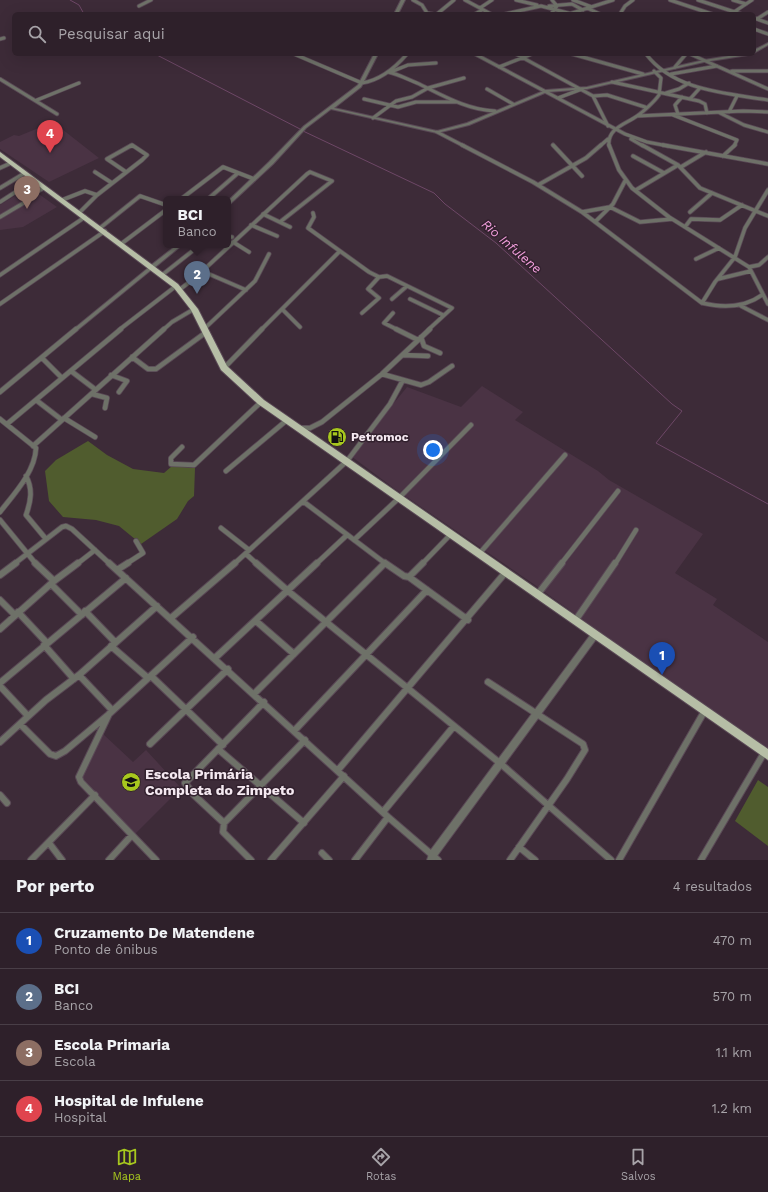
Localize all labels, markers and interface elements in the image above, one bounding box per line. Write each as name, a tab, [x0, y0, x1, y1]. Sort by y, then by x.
search box	[12, 12, 756, 56]
icon: search	[26, 23, 48, 45]
text: Pesquisar aqui	[58, 25, 165, 43]
pin: 4	[37, 120, 63, 153]
pin: 3	[14, 176, 40, 209]
popup	[163, 196, 231, 248]
text: BCI	[178, 206, 203, 224]
water label: Rio Infulene	[479, 216, 545, 276]
text: Banco	[178, 224, 216, 239]
pin: 2	[184, 261, 210, 294]
fuel station icon: Petromoc	[326, 426, 348, 448]
place label: Petromoc	[351, 430, 409, 444]
your location	[423, 440, 443, 460]
pin: 1	[649, 642, 675, 675]
place label: Escola Primária Completa do Zimpeto	[145, 766, 294, 798]
school or university icon: Escola Primária Completa do Zimpeto	[120, 771, 142, 793]
text: Por perto	[16, 876, 94, 896]
text: 4 resultados	[673, 879, 752, 894]
text: Cruzamento De Matendene	[54, 924, 255, 942]
text: 1	[26, 933, 32, 948]
text: 470 m	[713, 933, 752, 948]
text: Ponto de ônibus	[54, 942, 158, 957]
text: BCI	[54, 980, 79, 998]
text: 2	[25, 989, 33, 1004]
text: 570 m	[712, 989, 752, 1004]
text: Banco	[54, 998, 93, 1013]
text: Escola Primaria	[54, 1036, 170, 1054]
text: 3	[25, 1045, 33, 1060]
text: 1.1 km	[716, 1045, 752, 1060]
text: Escola	[54, 1054, 96, 1069]
text: Hospital de Infulene	[54, 1092, 204, 1110]
text: 4	[25, 1101, 33, 1116]
text: 1.2 km	[712, 1101, 752, 1116]
text: Hospital	[54, 1110, 106, 1125]
tab: Mapa	[112, 1146, 141, 1183]
tab: Rotas	[366, 1146, 396, 1183]
tab: Salvos	[621, 1146, 656, 1183]

